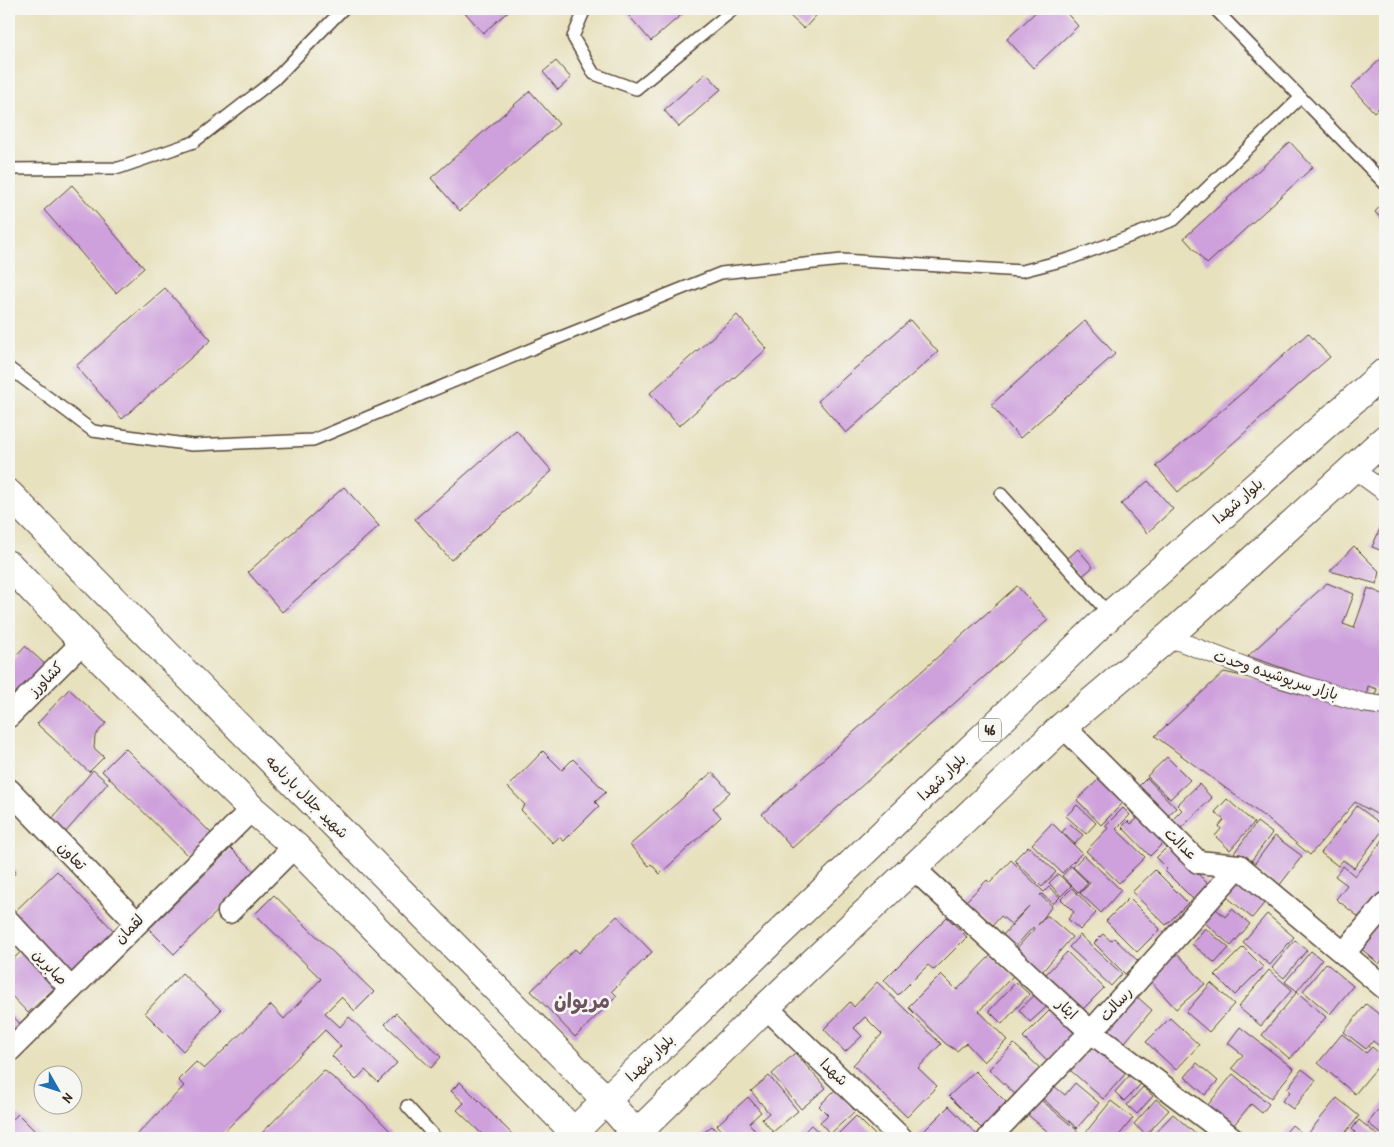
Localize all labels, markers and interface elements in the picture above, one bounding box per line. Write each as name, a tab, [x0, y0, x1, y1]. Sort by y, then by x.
street label: بلوار شهدا	[1208, 473, 1267, 528]
street label: بازار سرپوشیده وحدت	[1211, 644, 1341, 705]
street label: کشاورز	[23, 657, 68, 701]
road number: 46	[979, 718, 1001, 742]
street label: بلوار شهدا	[913, 748, 971, 805]
street label: شهید جلال بارنامه	[261, 750, 354, 843]
street label: عدالت	[1160, 823, 1203, 865]
street label: تعاون	[53, 837, 92, 875]
street label: لقمان	[109, 909, 148, 948]
street label: صابرین	[28, 944, 73, 989]
street label: رسالت	[1094, 982, 1137, 1026]
district label: مریوان	[554, 987, 610, 1014]
street label: ایثار	[1051, 993, 1083, 1024]
street label: بلوار شهدا	[621, 1029, 679, 1086]
street label: شهدا	[816, 1053, 853, 1090]
north arrow	[32, 1064, 82, 1114]
text: N	[58, 1090, 78, 1108]

